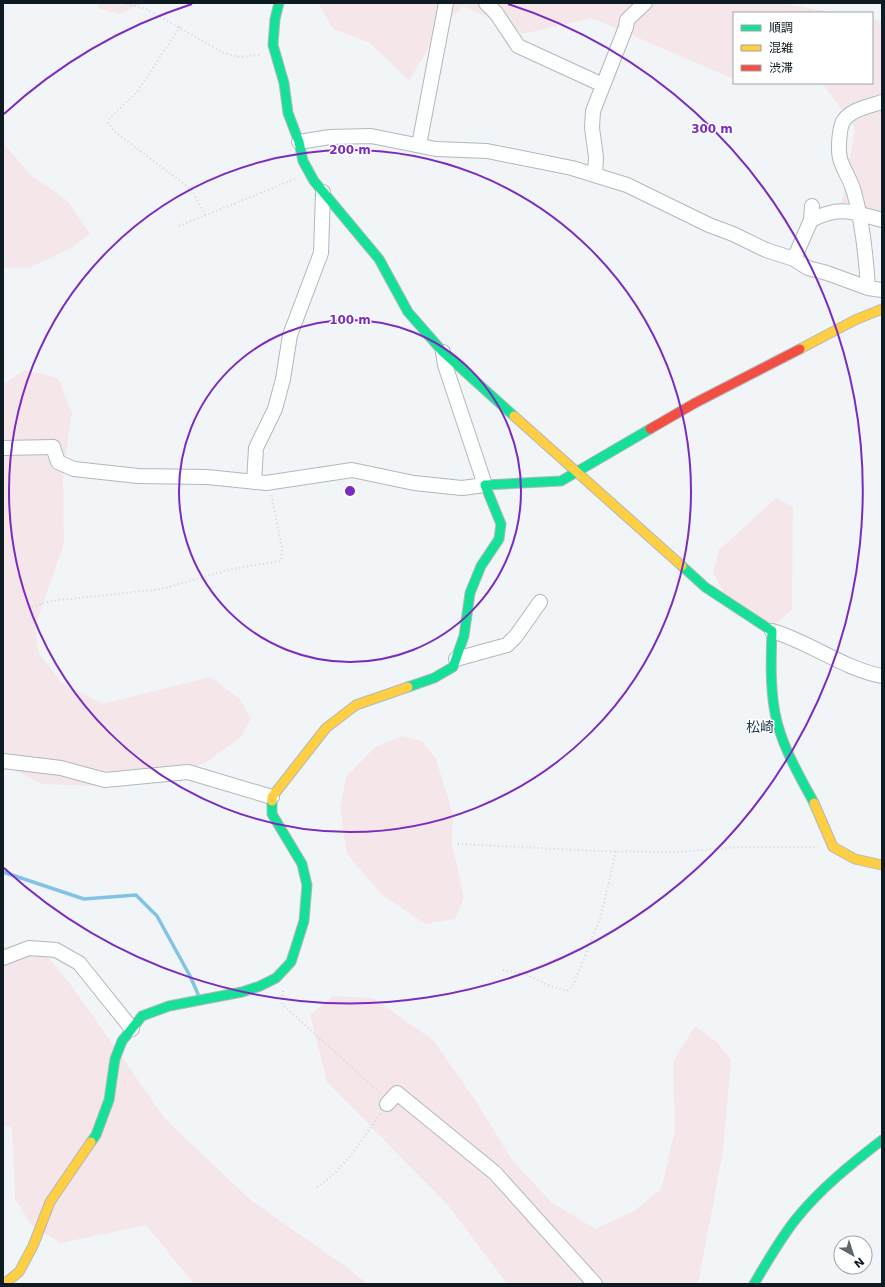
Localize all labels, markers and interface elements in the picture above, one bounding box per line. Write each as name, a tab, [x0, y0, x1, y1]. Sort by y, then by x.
legend	[733, 12, 873, 84]
text: 順調	[769, 21, 793, 35]
text: 混雑	[769, 41, 793, 55]
text: 渋滞	[769, 61, 793, 75]
text: 300 m	[691, 122, 733, 136]
text: 200 m	[329, 143, 371, 157]
text: 100 m	[329, 313, 371, 327]
centre of rings	[343, 484, 357, 498]
district label: 松崎	[746, 719, 774, 735]
north arrow	[833, 1235, 873, 1275]
text: N	[851, 1254, 867, 1270]

